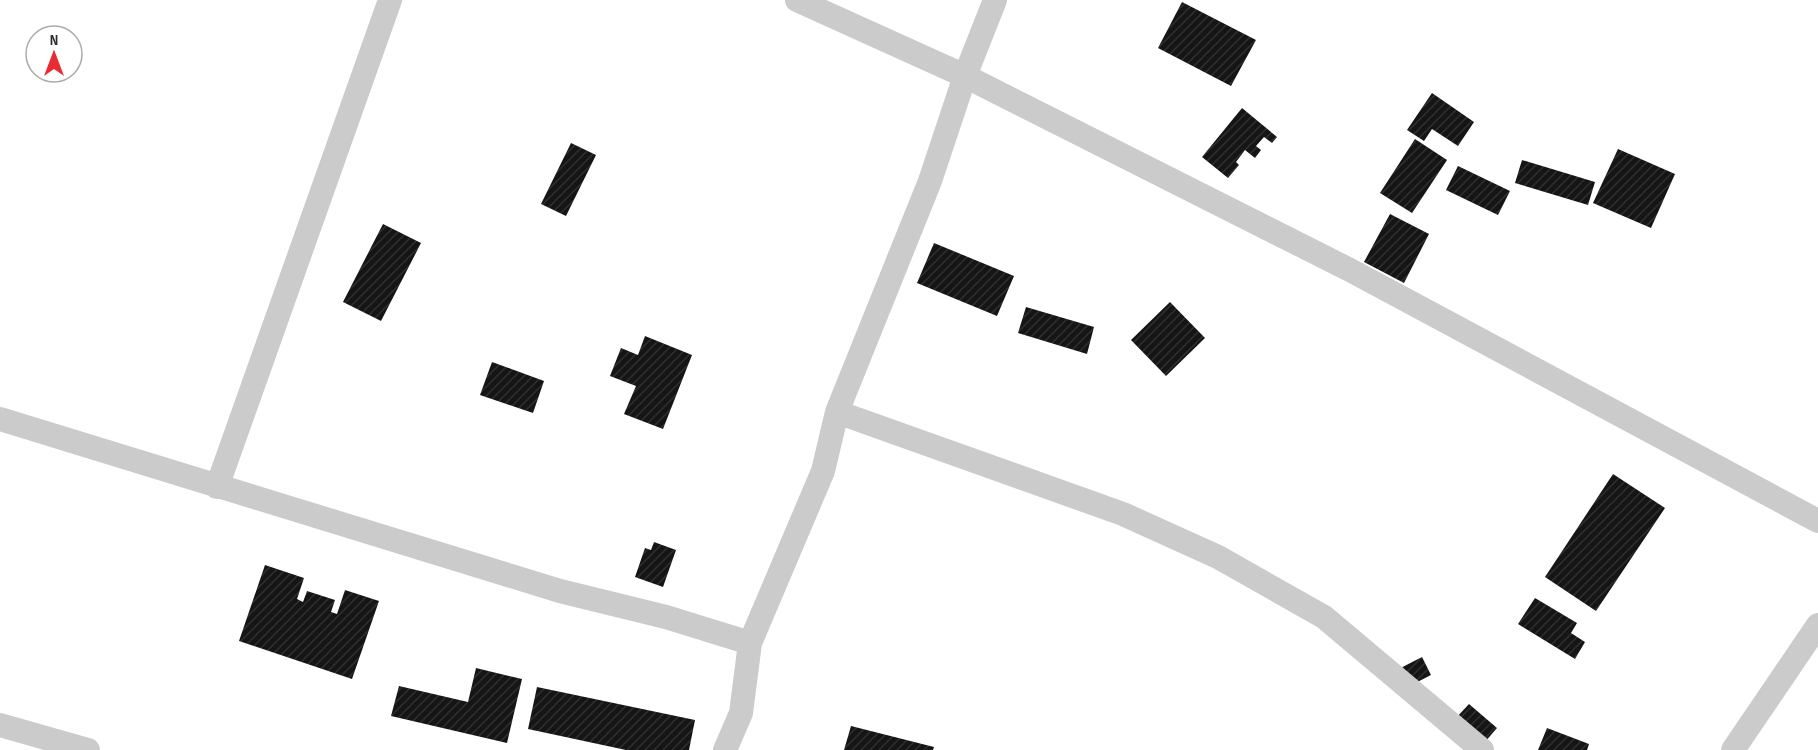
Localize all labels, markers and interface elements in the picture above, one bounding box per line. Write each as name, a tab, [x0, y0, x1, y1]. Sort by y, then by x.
north arrow	[24, 24, 84, 84]
text: N	[50, 31, 58, 50]

